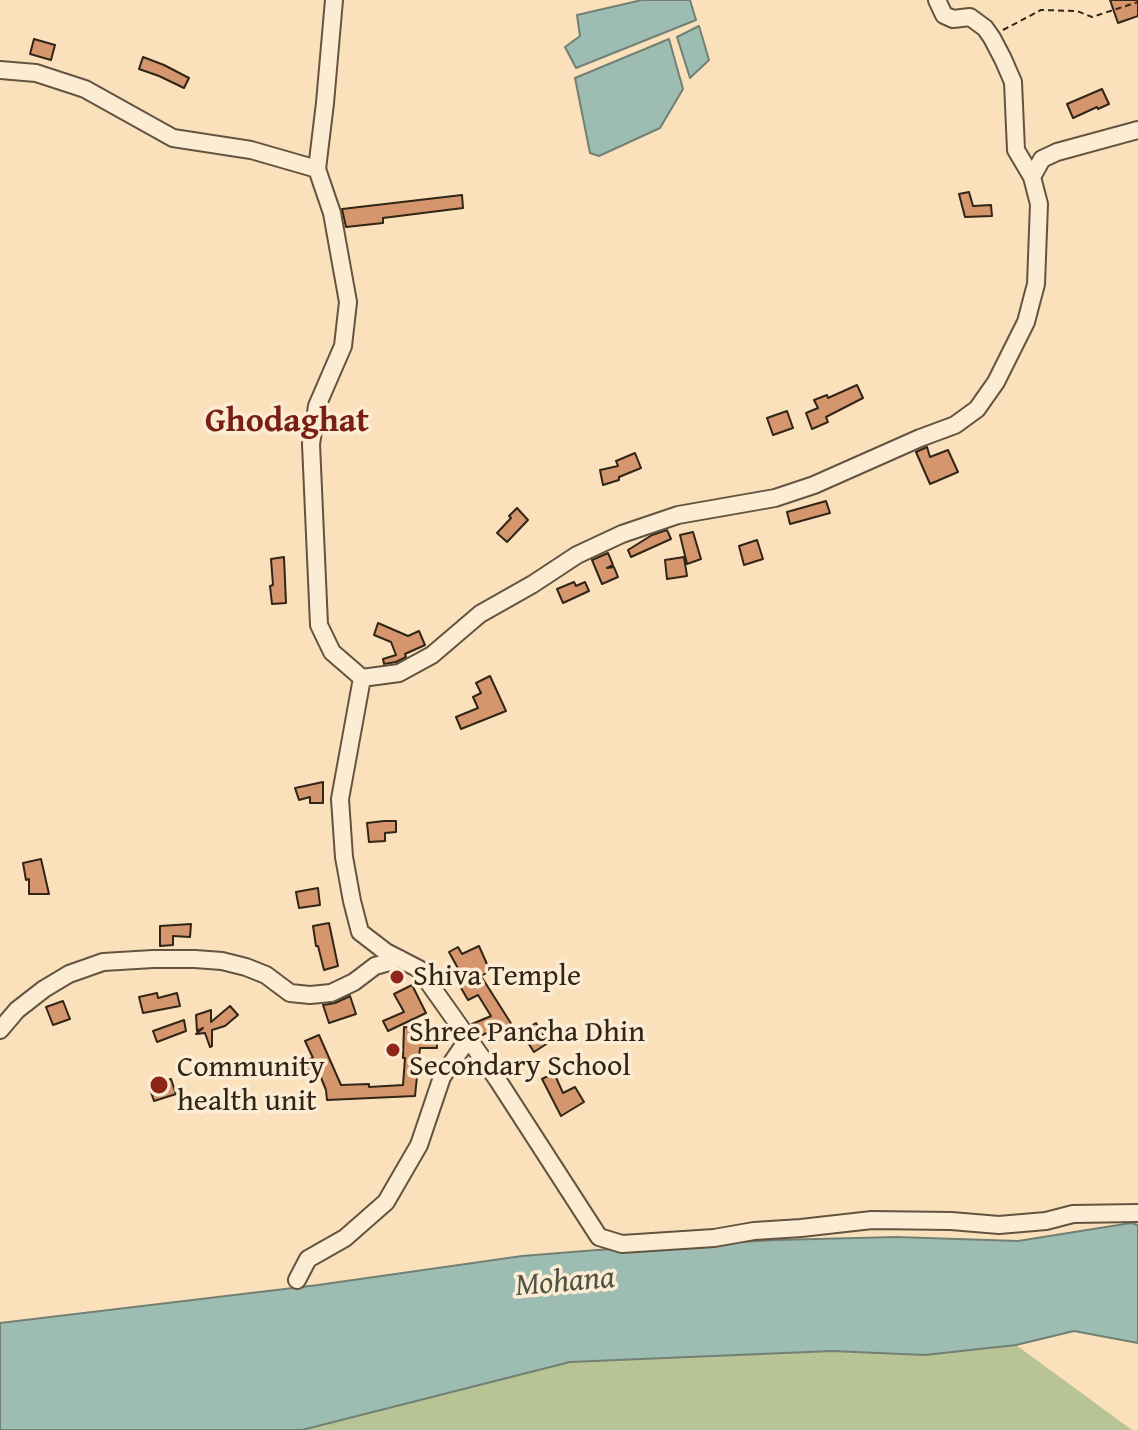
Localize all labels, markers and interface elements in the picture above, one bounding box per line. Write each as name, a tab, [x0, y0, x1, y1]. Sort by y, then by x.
district label: Ghodaghat	[205, 402, 369, 442]
place label: Shiva Temple	[413, 959, 581, 995]
marker: Shiva Temple	[388, 968, 406, 986]
place label: Shree Pancha Dhin Secondary School	[409, 1015, 645, 1086]
marker: Shree Pancha Dhin Secondary School	[384, 1041, 402, 1059]
place label: Community health unit	[177, 1050, 325, 1120]
marker: Community health unit	[148, 1074, 170, 1096]
water label: Mohana	[514, 1260, 616, 1306]

